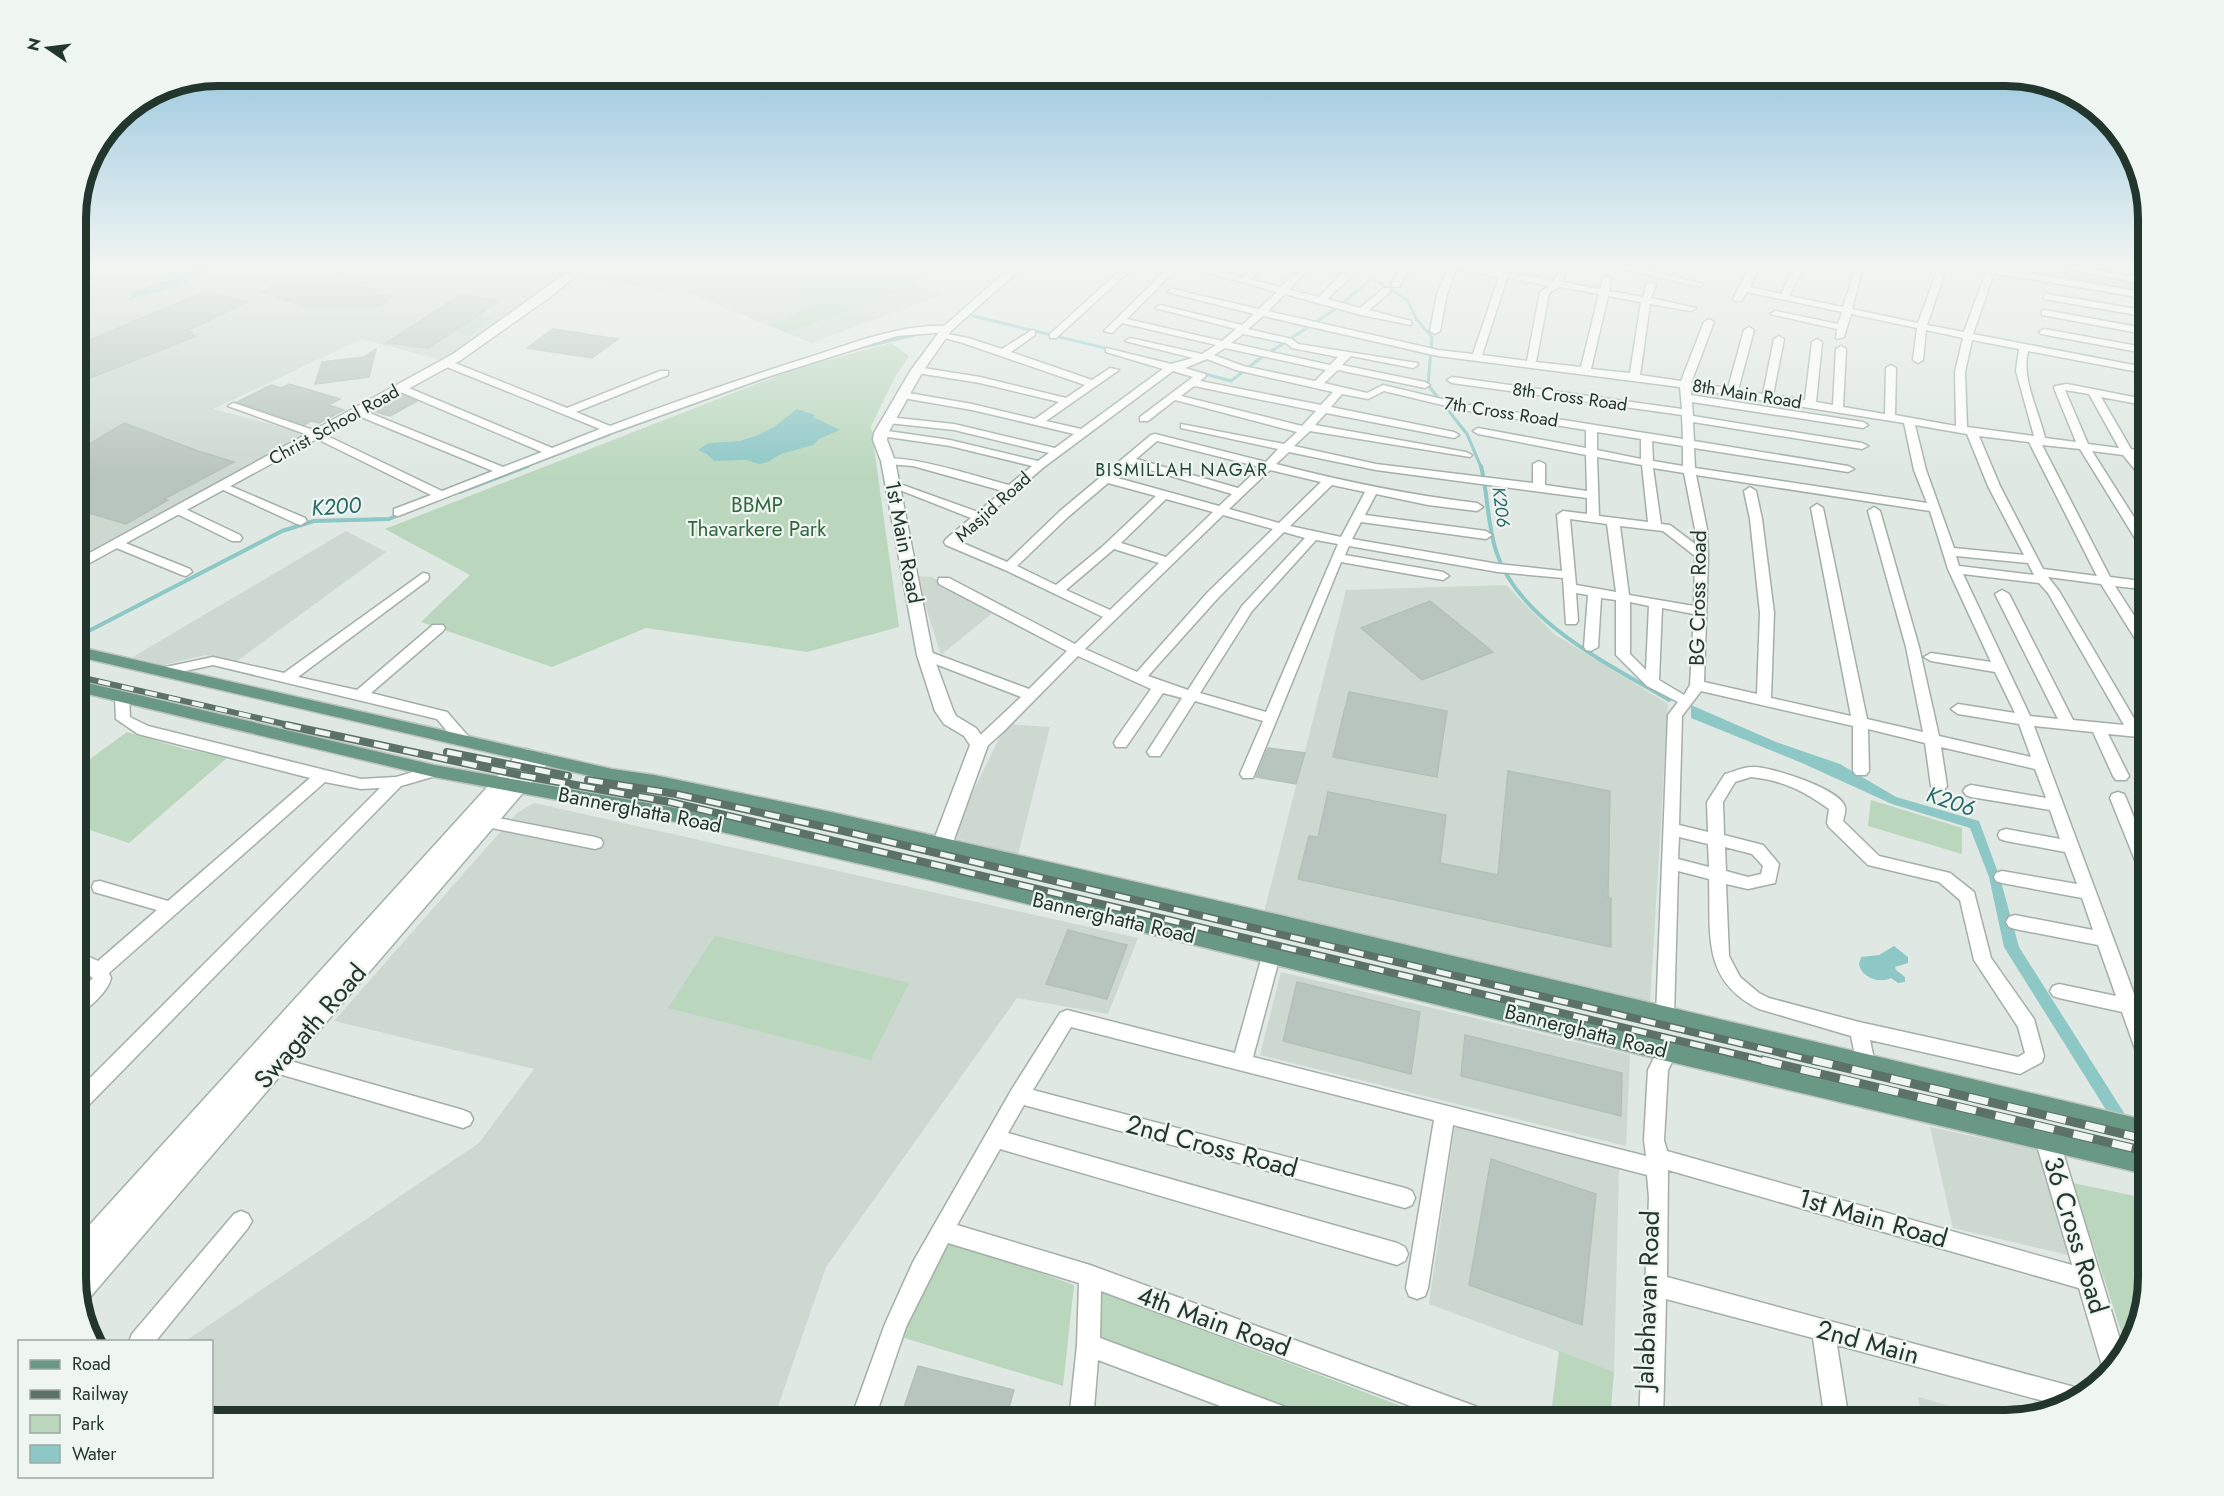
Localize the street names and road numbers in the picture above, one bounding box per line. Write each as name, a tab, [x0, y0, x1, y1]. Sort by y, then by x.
street label: 8th Main Road	[1690, 373, 1804, 415]
street label: 8th Cross Road	[1511, 376, 1629, 418]
street label: Christ School Road	[264, 378, 404, 472]
street label: 7th Cross Road	[1442, 390, 1560, 434]
street label: Masjid Road	[949, 466, 1037, 548]
street label: 1st Main Road	[877, 478, 931, 606]
street label: BG Cross Road	[1682, 530, 1714, 666]
street label: Bannerghatta Road	[555, 779, 725, 841]
street label: Bannerghatta Road	[1030, 885, 1198, 951]
street label: Swagath Road	[245, 955, 375, 1097]
street label: Bannerghatta Road	[1502, 996, 1670, 1066]
street label: 2nd Cross Road	[1122, 1105, 1302, 1187]
street label: 36 Cross Road	[2034, 1152, 2118, 1318]
street label: 1st Main Road	[1794, 1179, 1952, 1257]
street label: Jalabhavan Road	[1625, 1210, 1669, 1393]
street label: 4th Main Road	[1132, 1276, 1296, 1366]
street label: 2nd Main	[1812, 1310, 1924, 1374]

